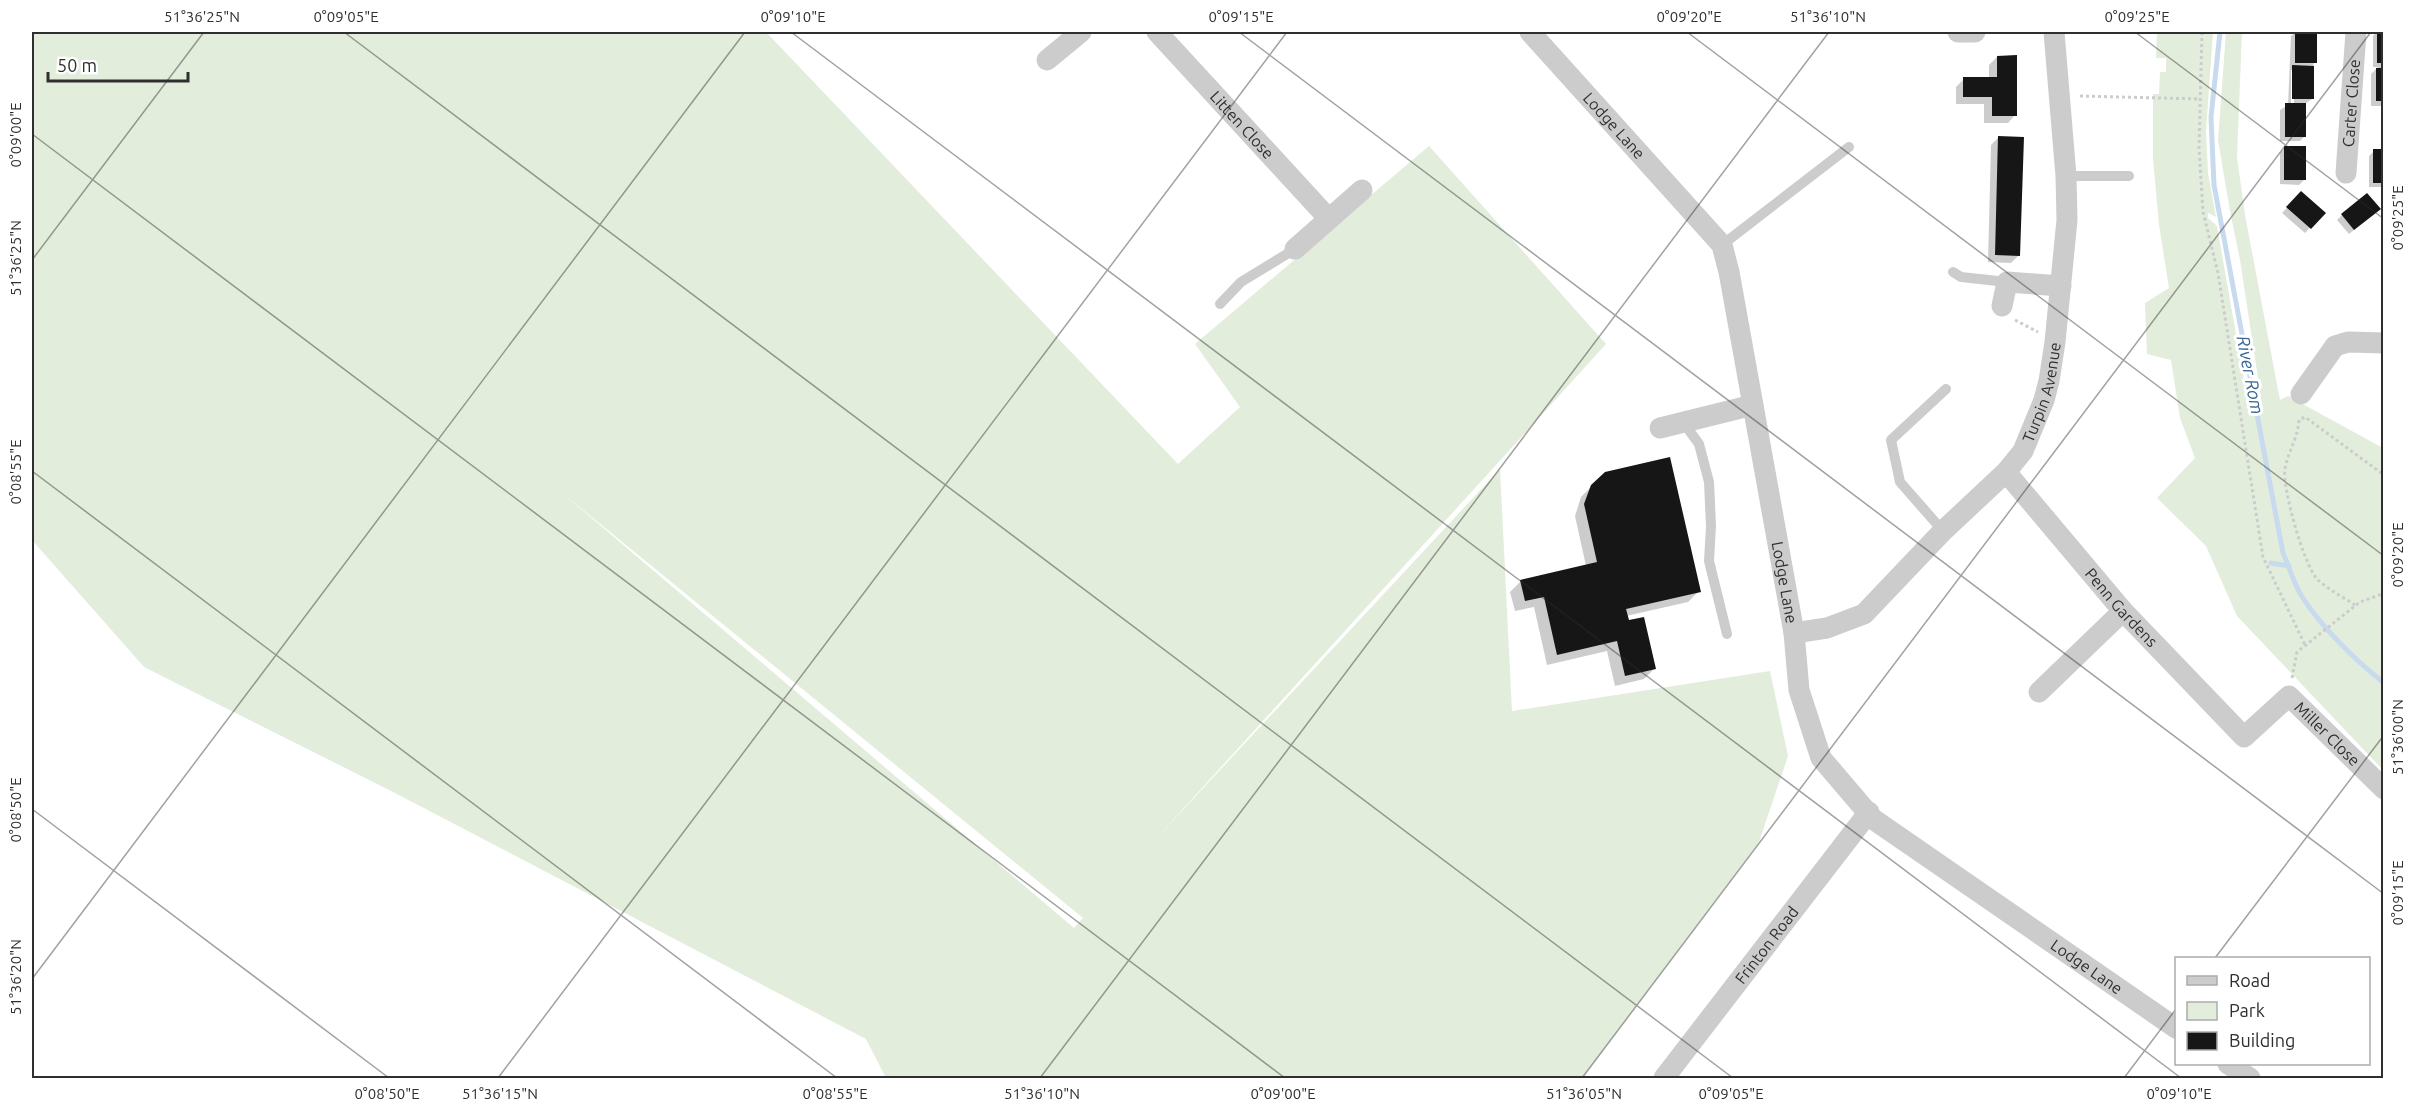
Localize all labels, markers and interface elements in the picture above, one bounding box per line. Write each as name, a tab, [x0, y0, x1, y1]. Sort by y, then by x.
text: 51°36'25"N	[164, 8, 240, 25]
text: 0°09'05"E	[313, 8, 379, 25]
text: 0°09'10"E	[760, 8, 826, 25]
text: 0°09'15"E	[1208, 8, 1274, 25]
text: 0°09'20"E	[1656, 8, 1722, 25]
text: 51°36'10"N	[1790, 8, 1866, 25]
text: 0°09'25"E	[2104, 8, 2170, 25]
scale bar	[48, 45, 188, 83]
text: 50 m	[57, 55, 97, 75]
street label: Carter Close	[2339, 59, 2363, 148]
street label: Litten Close	[1207, 87, 1278, 162]
street label: Lodge Lane	[1580, 89, 1649, 162]
text: 0°09'00"E	[7, 102, 24, 168]
text: 0°09'25"E	[2389, 185, 2406, 251]
text: 51°36'25"N	[7, 220, 24, 296]
water label: River Rom	[2234, 334, 2268, 416]
street label: Turpin Avenue	[2019, 341, 2064, 445]
text: 0°08'55"E	[7, 439, 24, 505]
text: 0°09'20"E	[2389, 522, 2406, 588]
street label: Lodge Lane	[1769, 540, 1801, 625]
street label: Penn Gardens	[2082, 564, 2161, 650]
street label: Miller Close	[2291, 698, 2364, 769]
text: 51°36'00"N	[2389, 699, 2406, 775]
text: 0°08'50"E	[7, 777, 24, 843]
text: 0°09'15"E	[2389, 860, 2406, 926]
street label: Frinton Road	[1731, 903, 1802, 987]
street label: Lodge Lane	[2047, 935, 2126, 997]
text: 51°36'20"N	[7, 939, 24, 1015]
legend	[2175, 957, 2370, 1065]
text: Road	[2229, 970, 2271, 990]
text: Park	[2229, 1000, 2265, 1020]
text: Building	[2229, 1030, 2295, 1050]
text: 0°08'50"E	[354, 1085, 420, 1102]
text: 51°36'15"N	[462, 1085, 538, 1102]
text: 0°08'55"E	[802, 1085, 868, 1102]
text: 51°36'10"N	[1004, 1085, 1080, 1102]
text: 0°09'00"E	[1250, 1085, 1316, 1102]
text: 51°36'05"N	[1546, 1085, 1622, 1102]
text: 0°09'05"E	[1698, 1085, 1764, 1102]
text: 0°09'10"E	[2146, 1085, 2212, 1102]

